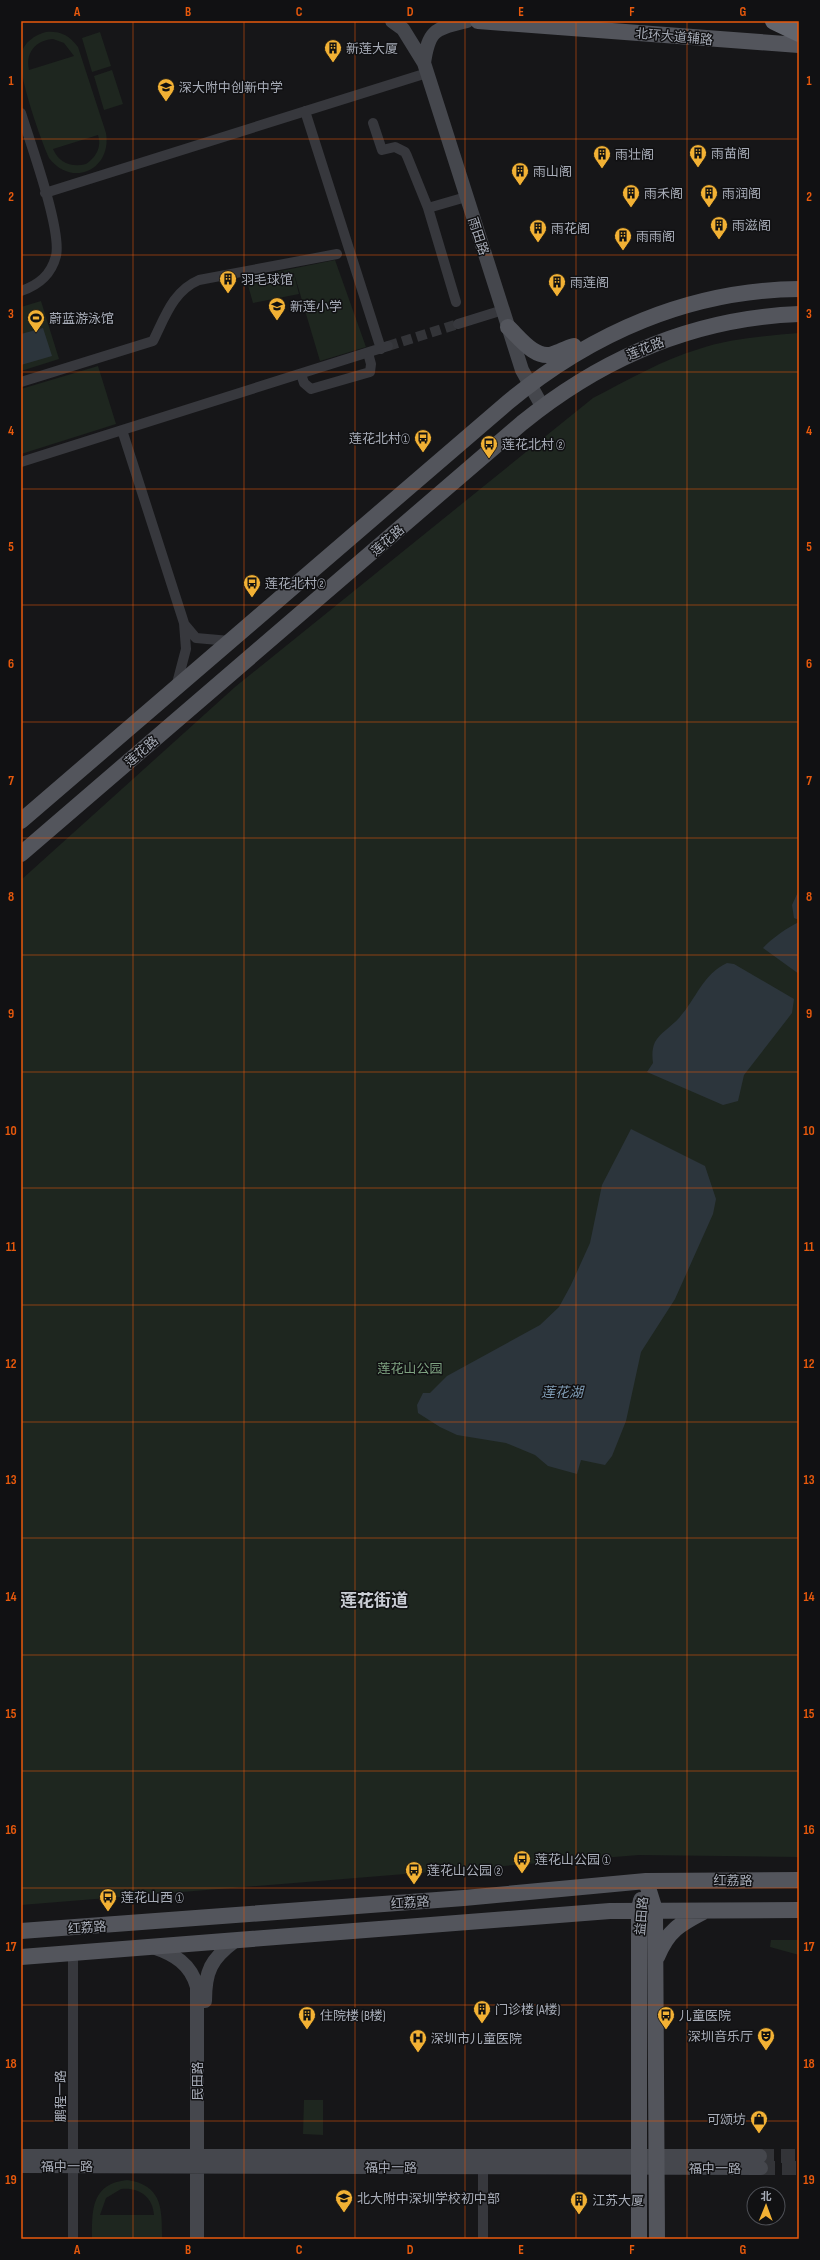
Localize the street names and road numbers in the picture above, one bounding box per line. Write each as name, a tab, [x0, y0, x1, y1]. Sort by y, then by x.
street label: 北环大道辅路	[634, 26, 713, 48]
street label: 雨田路	[464, 215, 492, 257]
street label: 莲花路	[624, 334, 666, 364]
street label: 莲花路	[368, 522, 408, 560]
street label: 莲花路	[122, 733, 162, 771]
street label: 红荔路	[713, 1873, 753, 1889]
street label: 红荔路	[390, 1894, 430, 1912]
street label: 益田路	[632, 1896, 652, 1936]
street label: 红荔路	[67, 1919, 107, 1937]
street label: 民田路	[190, 2061, 206, 2101]
street label: 鹏程一路	[53, 2070, 69, 2122]
street label: 福中一路	[41, 2159, 93, 2175]
street label: 福中一路	[365, 2160, 417, 2176]
street label: 福中一路	[689, 2161, 741, 2177]

